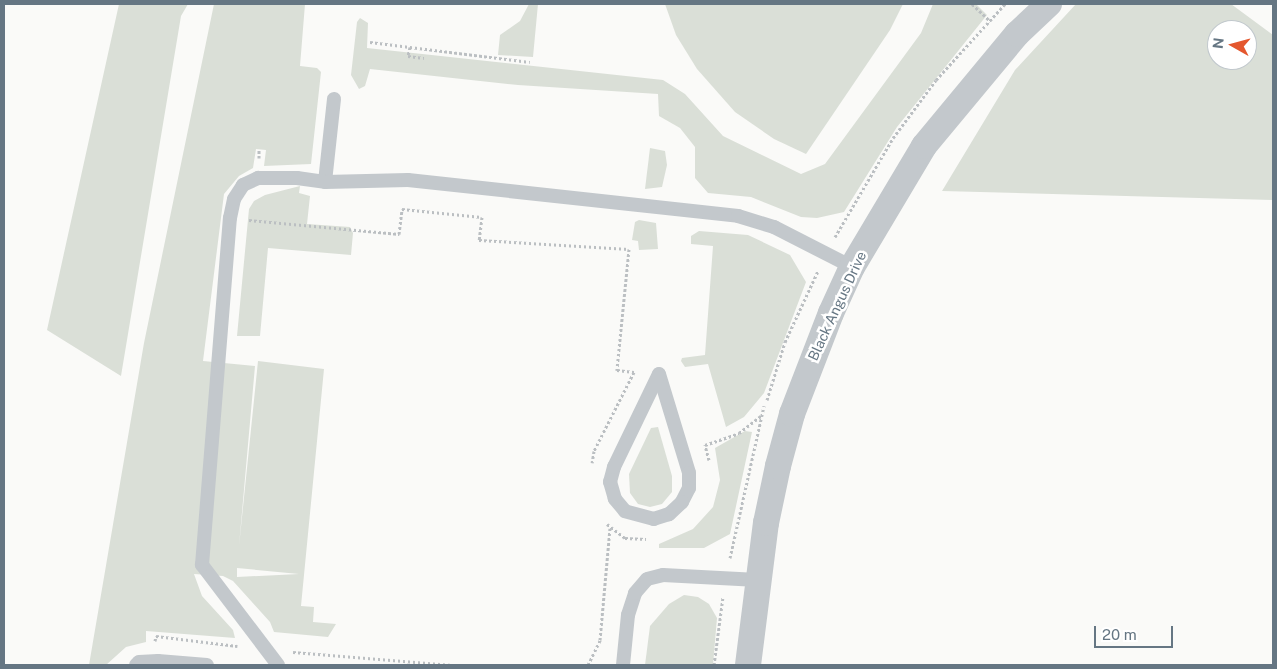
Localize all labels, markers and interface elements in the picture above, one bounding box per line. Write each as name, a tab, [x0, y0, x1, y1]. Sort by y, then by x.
north arrow	[1207, 20, 1257, 70]
text: N	[1209, 37, 1227, 50]
street label: Black Angus Drive	[804, 249, 870, 363]
scale bar	[1097, 616, 1176, 648]
text: 20 m	[1102, 626, 1137, 643]

